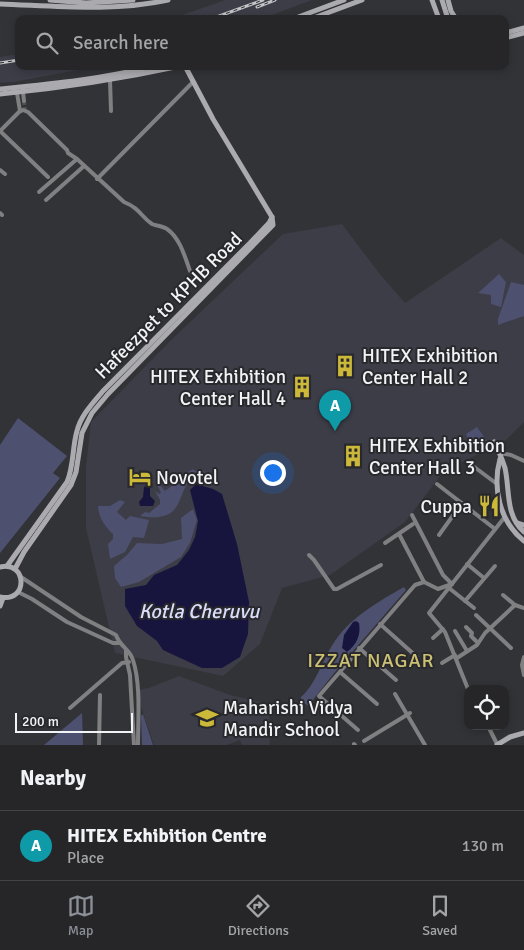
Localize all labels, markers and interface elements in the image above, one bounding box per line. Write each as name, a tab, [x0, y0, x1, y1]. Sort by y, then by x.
search box	[15, 15, 509, 70]
icon: search	[33, 29, 61, 57]
text: Search here	[73, 31, 169, 55]
street label: Hafeezpet to KPHB Road	[90, 227, 247, 384]
place label: HITEX Exhibition Center Hall 2	[362, 344, 498, 390]
building icon: HITEX Exhibition Center Hall 2	[332, 353, 358, 379]
place label: HITEX Exhibition Center Hall 4	[150, 365, 286, 411]
building icon: HITEX Exhibition Center Hall 4	[289, 374, 315, 400]
pin: A	[319, 390, 351, 431]
place label: HITEX Exhibition Center Hall 3	[369, 434, 505, 480]
building icon: HITEX Exhibition Center Hall 3	[340, 443, 366, 469]
your location	[260, 460, 286, 486]
hotel icon: Novotel	[127, 464, 153, 490]
place label: Novotel	[156, 466, 218, 490]
restaurant icon: Cuppa	[476, 493, 502, 519]
place label: Cuppa	[420, 495, 472, 519]
water label: Kotla Cheruvu	[139, 599, 260, 624]
district label: IZZAT NAGAR	[307, 648, 435, 673]
map controls	[464, 685, 509, 730]
button: locate	[464, 685, 509, 730]
place label: Maharishi Vidya Mandir School	[223, 696, 353, 742]
school or university icon: Maharishi Vidya Mandir School	[194, 705, 220, 731]
scale bar	[15, 710, 132, 733]
text: 200 m	[22, 713, 59, 730]
text: Nearby	[20, 765, 86, 791]
text: HITEX Exhibition Centre	[67, 824, 267, 848]
text: A	[31, 836, 41, 856]
text: 130 m	[462, 836, 504, 856]
text: Place	[67, 848, 104, 868]
tab: Map	[67, 892, 95, 939]
tab: Directions	[228, 892, 289, 939]
tab: Saved	[422, 892, 457, 939]

